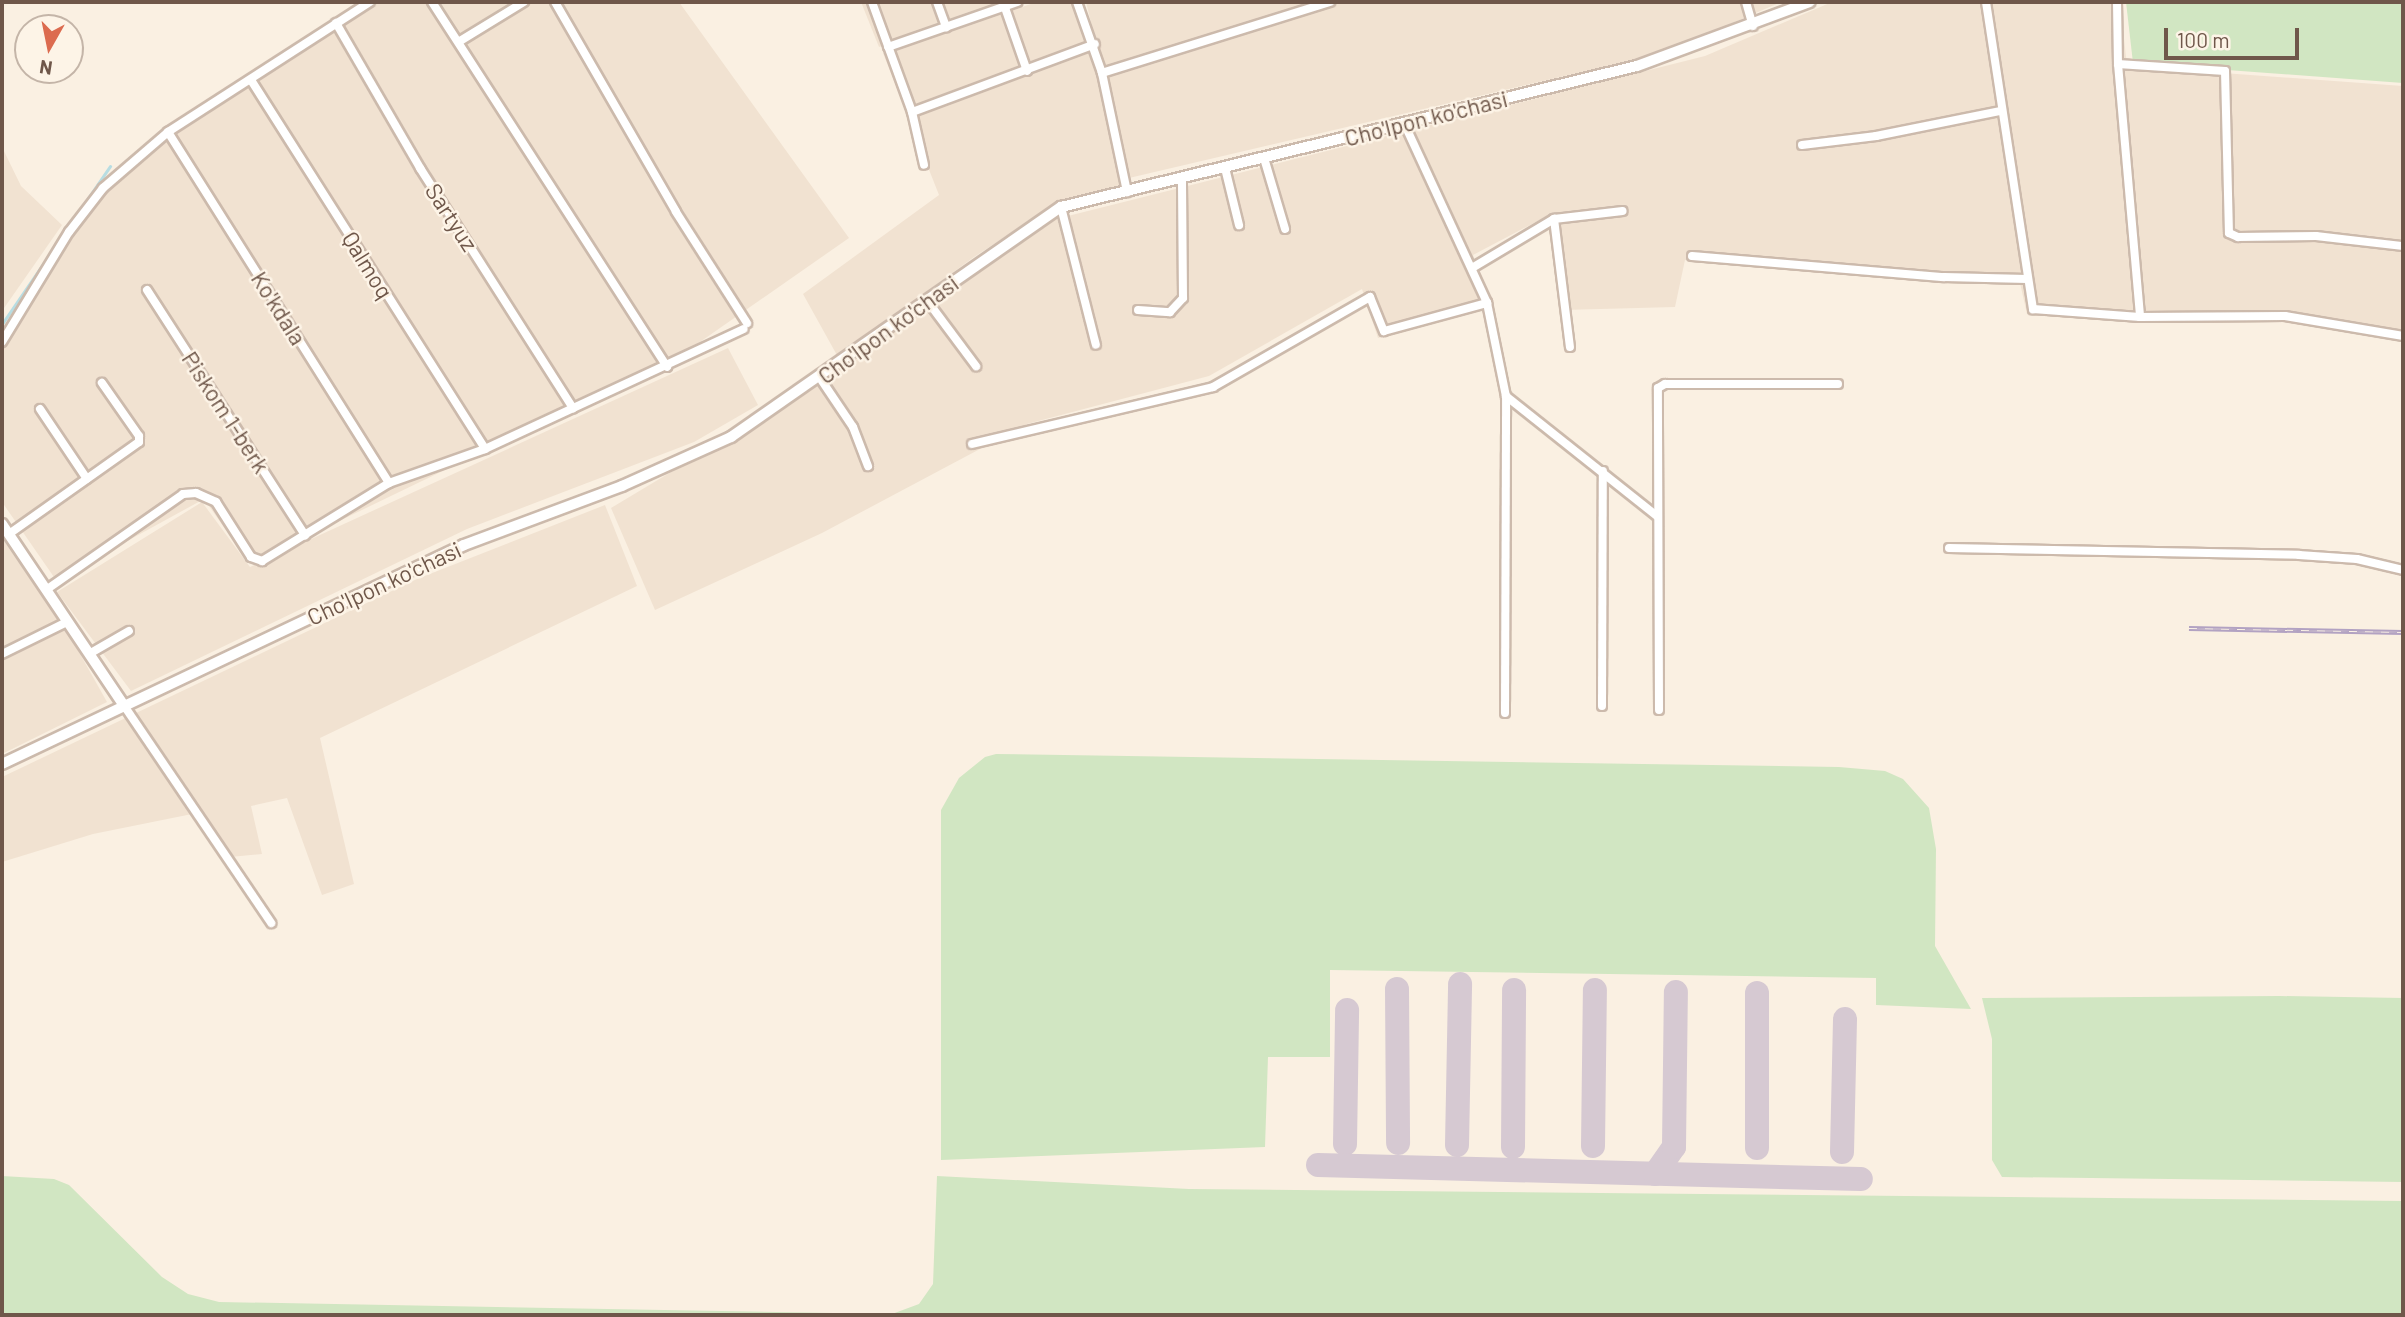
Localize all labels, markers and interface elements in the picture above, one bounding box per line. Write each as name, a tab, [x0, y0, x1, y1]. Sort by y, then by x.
north arrow	[14, 14, 84, 84]
scale bar	[2167, 14, 2302, 58]
text: 100 m	[2177, 27, 2230, 52]
text: N	[38, 56, 54, 81]
street label: Cho'lpon ko'chasi	[1342, 84, 1510, 152]
street label: Sartyuz	[420, 178, 484, 256]
street label: Qalmoq	[337, 226, 399, 304]
street label: Ko'kdala	[246, 266, 312, 350]
street label: Cho'lpon ko'chasi	[812, 269, 964, 389]
street label: Piskom 1-berk	[176, 346, 276, 478]
street label: Cho'lpon ko'chasi	[302, 535, 466, 631]

